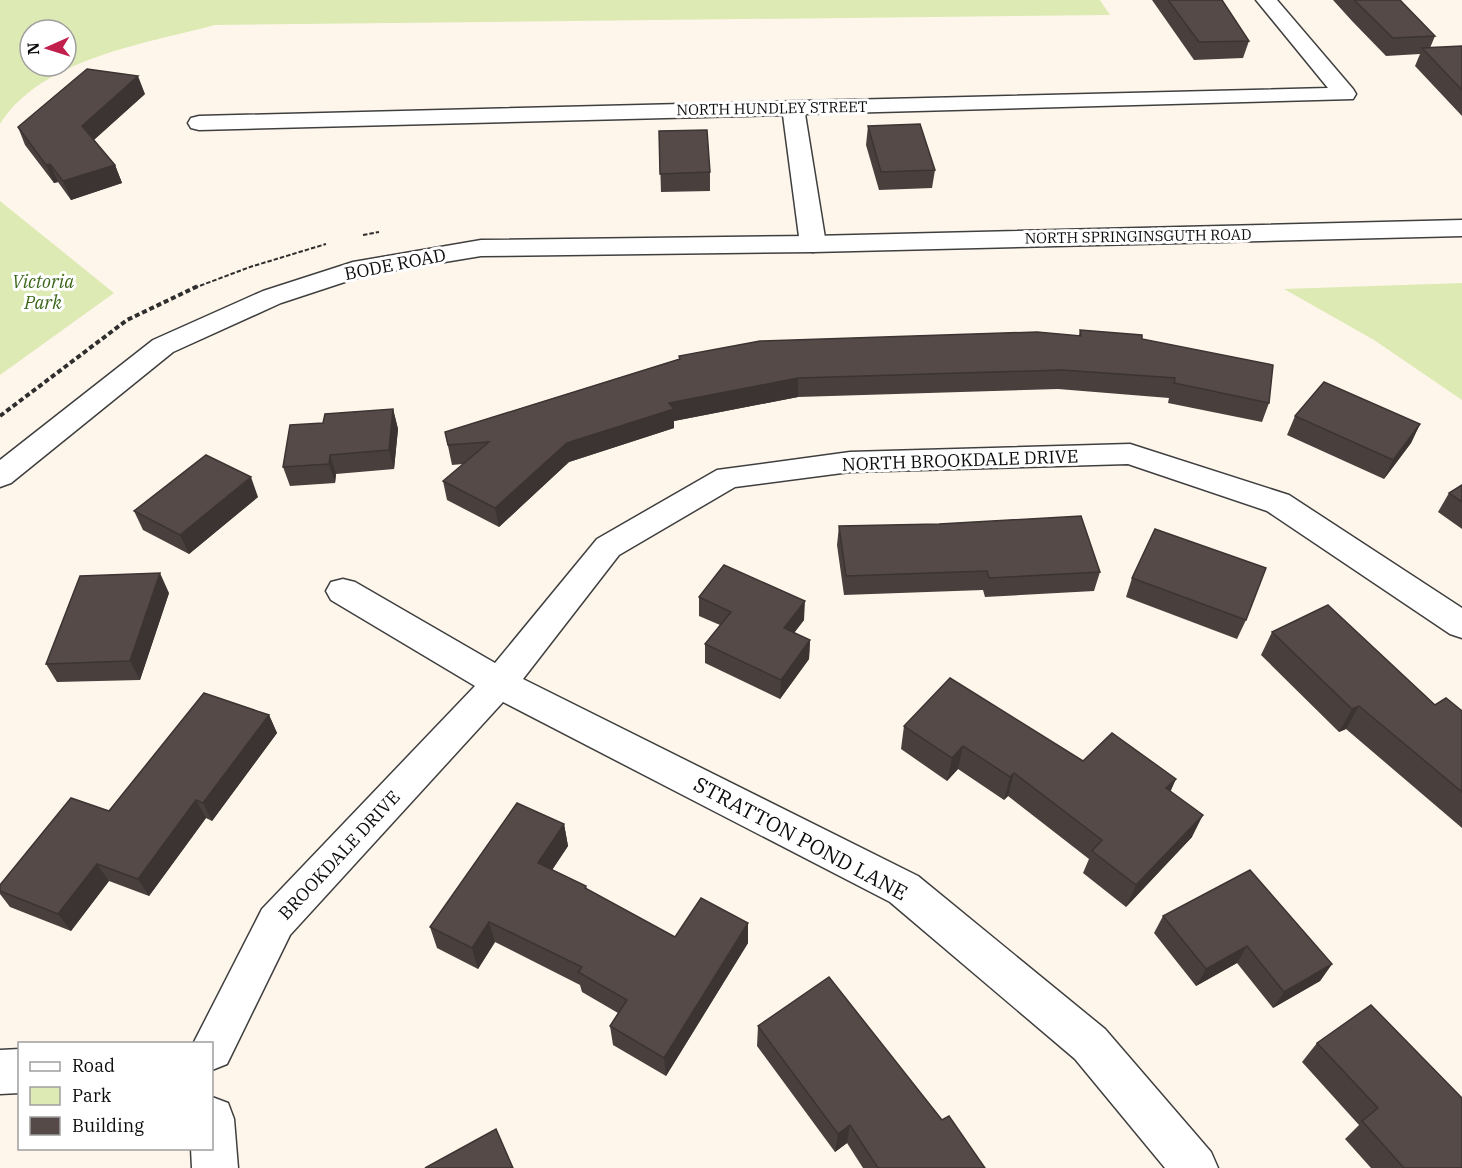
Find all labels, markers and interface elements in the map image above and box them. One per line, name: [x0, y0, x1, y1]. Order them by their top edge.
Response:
north arrow: [18, 18, 78, 78]
text: N: [23, 42, 43, 56]
street label: NORTH HUNDLEY STREET: [676, 97, 868, 119]
street label: NORTH SPRINGINSGUTH ROAD: [1024, 225, 1252, 247]
street label: BODE ROAD: [342, 243, 448, 285]
park label: Victoria Park: [12, 270, 74, 314]
street label: NORTH BROOKDALE DRIVE: [841, 444, 1079, 476]
street label: STRATTON POND LANE: [689, 770, 913, 906]
street label: BROOKDALE DRIVE: [273, 786, 405, 924]
legend: [18, 1042, 213, 1150]
text: Road: [72, 1054, 115, 1077]
text: Park: [72, 1084, 112, 1107]
text: Building: [72, 1114, 144, 1137]

